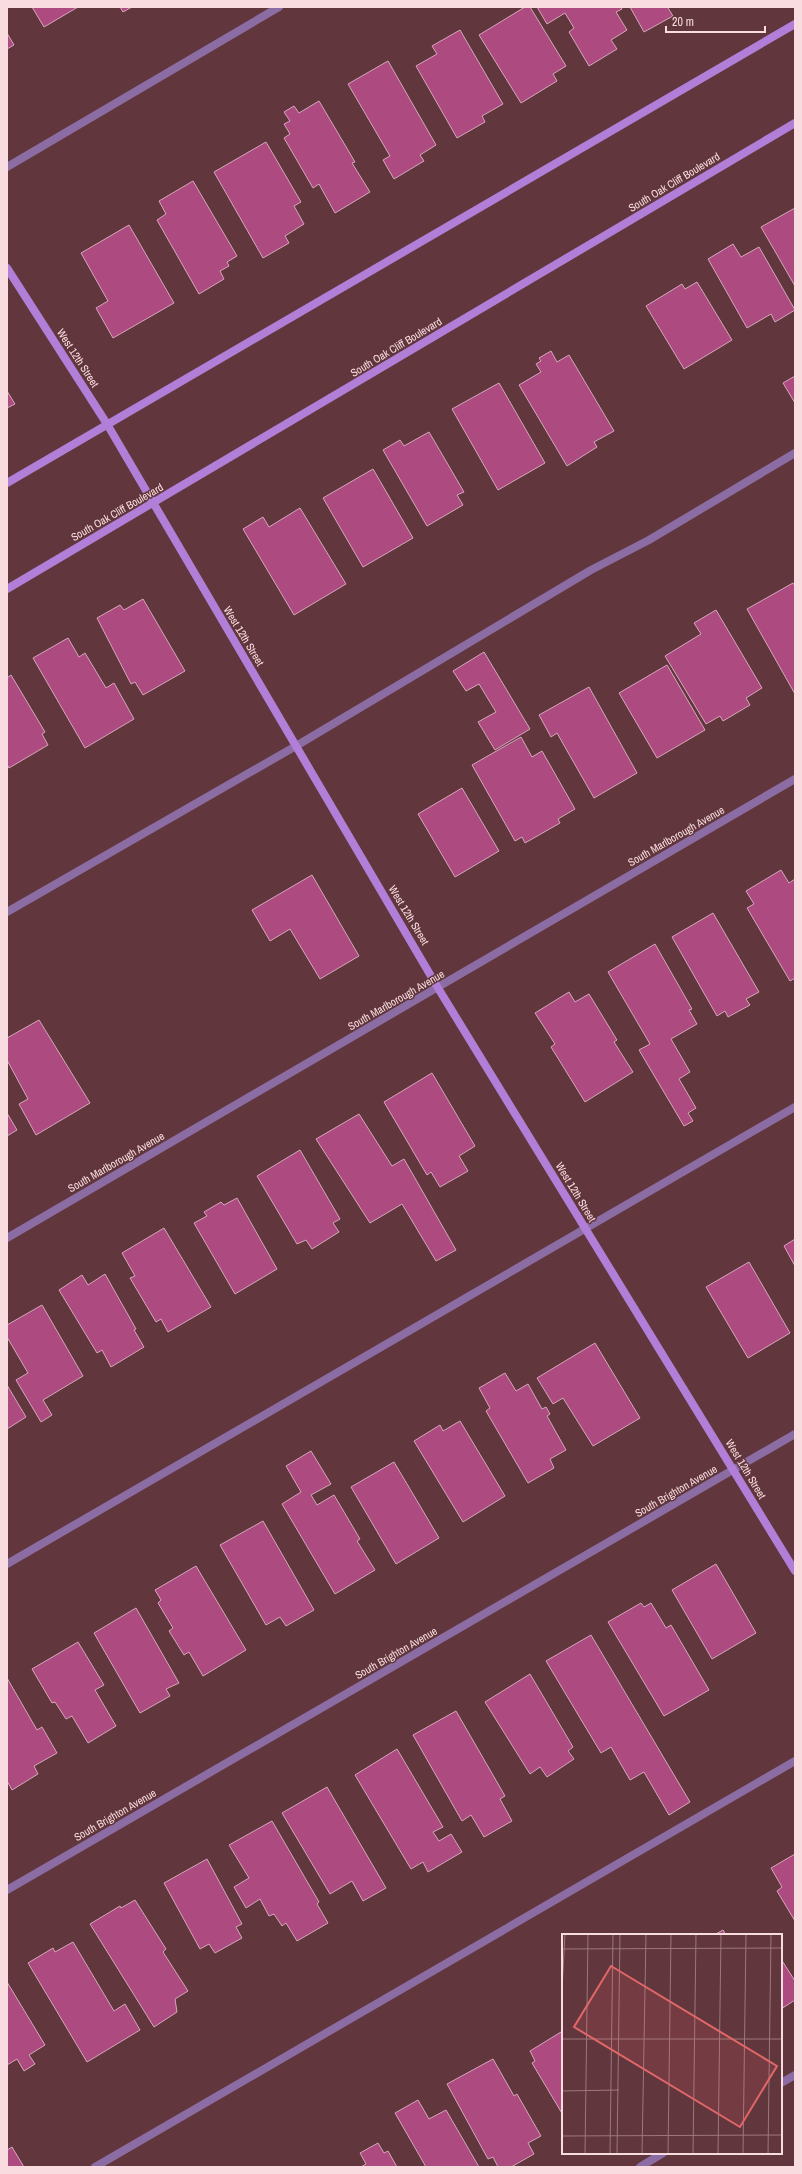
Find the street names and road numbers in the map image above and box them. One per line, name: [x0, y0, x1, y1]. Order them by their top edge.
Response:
street label: South Oak Cliff Boulevard: [626, 149, 722, 215]
street label: South Oak Cliff Boulevard: [348, 314, 444, 380]
street label: West 12th Street: [54, 326, 102, 390]
street label: South Oak Cliff Boulevard: [68, 480, 166, 544]
street label: West 12th Street: [221, 604, 268, 669]
street label: South Marlborough Avenue: [625, 803, 727, 869]
street label: West 12th Street: [386, 883, 433, 948]
street label: South Marlborough Avenue: [345, 967, 447, 1033]
street label: South Marlborough Avenue: [65, 1129, 167, 1195]
street label: West 12th Street: [553, 1160, 600, 1225]
street label: West 12th Street: [723, 1437, 770, 1502]
street label: South Brighton Avenue: [632, 1462, 720, 1520]
street label: South Brighton Avenue: [352, 1624, 440, 1682]
street label: South Brighton Avenue: [71, 1786, 159, 1844]

